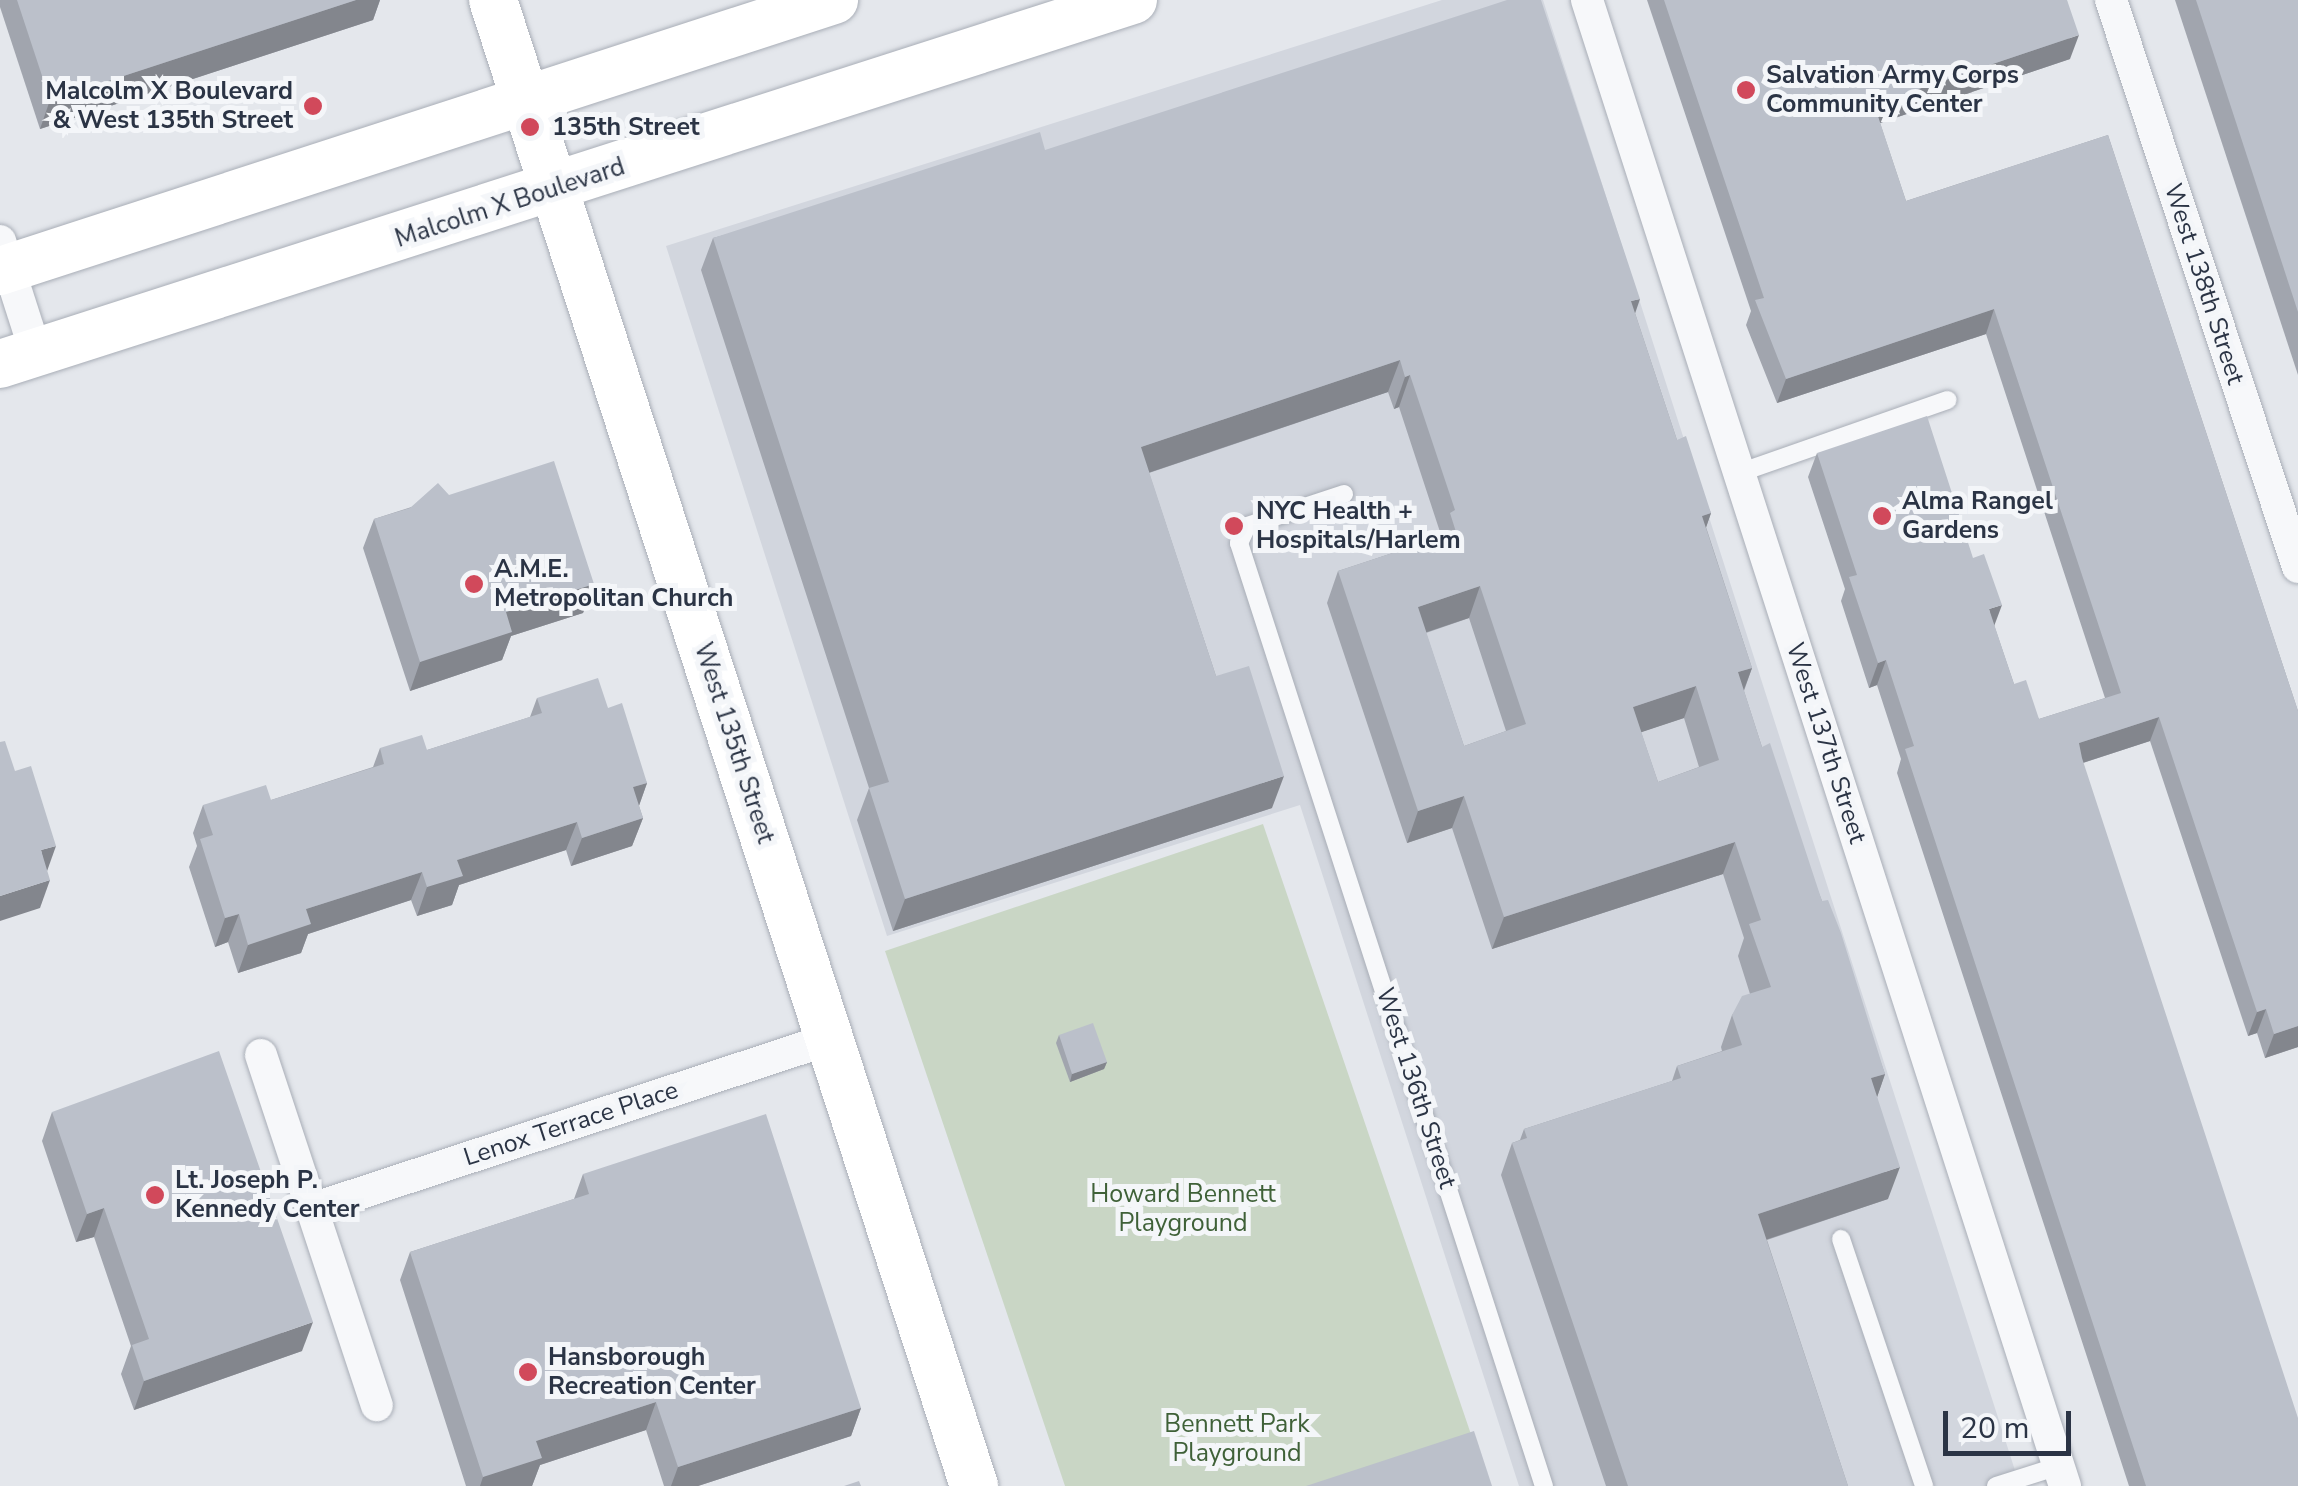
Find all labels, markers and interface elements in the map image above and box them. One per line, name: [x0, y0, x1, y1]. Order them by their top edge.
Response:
place label: Salvation Army Corps Community Center: [1766, 61, 2019, 120]
place label: Malcolm X Boulevard & West 135th Street: [45, 77, 293, 136]
marker: Salvation Army Corps Community Center: [1735, 79, 1757, 101]
marker: Malcolm X Boulevard & West 135th Street: [302, 95, 324, 117]
place label: 135th Street: [552, 112, 699, 142]
marker: 135th Street: [517, 114, 543, 140]
street label: Malcolm X Boulevard: [391, 152, 629, 254]
street label: West 138th Street: [2157, 180, 2251, 388]
place label: Alma Rangel Gardens: [1902, 487, 2053, 546]
place label: NYC Health + Hospitals/Harlem: [1256, 497, 1461, 556]
marker: Alma Rangel Gardens: [1871, 505, 1893, 527]
marker: NYC Health + Hospitals/Harlem: [1221, 513, 1247, 539]
place label: A.M.E. Metropolitan Church: [494, 555, 733, 614]
marker: A.M.E. Metropolitan Church: [463, 573, 485, 595]
street label: West 135th Street: [687, 639, 781, 847]
street label: West 137th Street: [1779, 639, 1873, 847]
street label: West 136th Street: [1369, 984, 1463, 1192]
street label: Lenox Terrace Place: [460, 1075, 682, 1173]
place label: Lt. Joseph P. Kennedy Center: [175, 1166, 360, 1225]
park label: Howard Bennett Playground: [1090, 1180, 1276, 1239]
marker: Lt. Joseph P. Kennedy Center: [144, 1184, 166, 1206]
place label: Hansborough Recreation Center: [548, 1343, 756, 1402]
marker: Hansborough Recreation Center: [517, 1361, 539, 1383]
scale bar: [1948, 1391, 2076, 1453]
text: 20 m: [1960, 1408, 2029, 1449]
park label: Bennett Park Playground: [1164, 1410, 1310, 1469]

